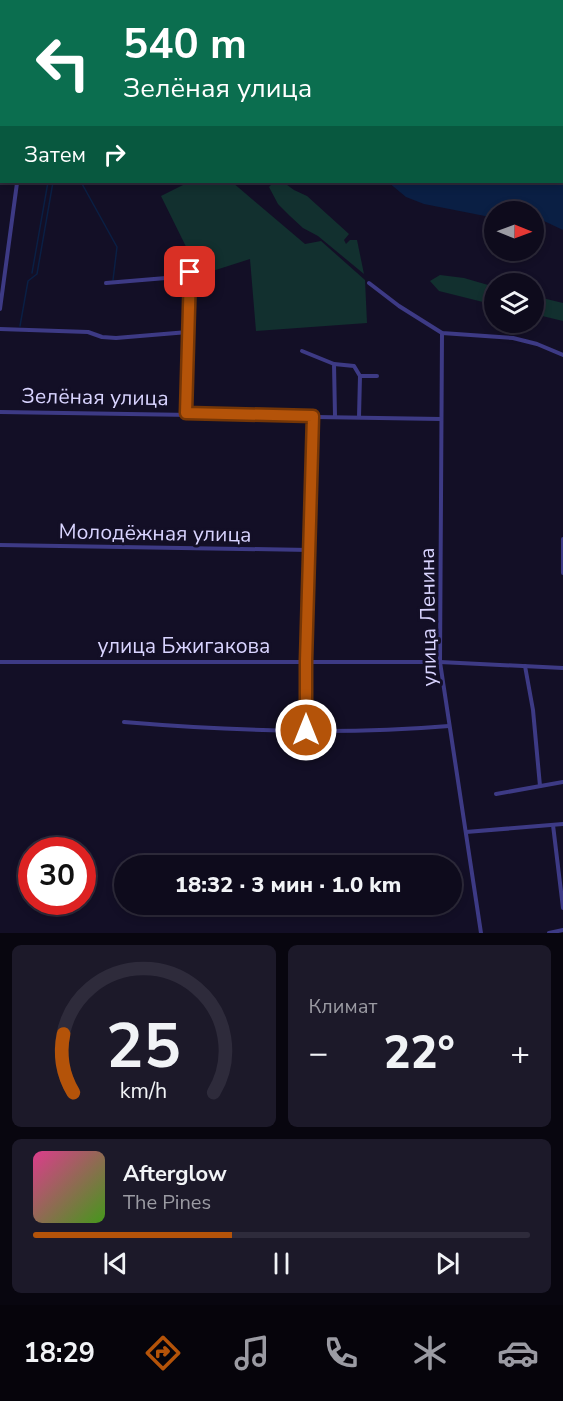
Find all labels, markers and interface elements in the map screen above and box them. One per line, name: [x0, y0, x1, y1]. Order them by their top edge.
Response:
text: 540 m: [123, 16, 247, 73]
icon: left: [24, 24, 102, 102]
text: Зелёная улица: [123, 70, 312, 107]
icon: right: [98, 138, 131, 171]
text: Затем: [24, 140, 86, 170]
north arrow: [484, 201, 544, 261]
map controls: [484, 201, 544, 333]
pin: [164, 246, 215, 297]
icon: arrive: [173, 255, 206, 288]
button: layers: [484, 273, 544, 333]
street label: Зелёная улица: [21, 382, 169, 412]
street label: Молодёжная улица: [58, 517, 252, 549]
street label: улица Ленина: [413, 547, 443, 687]
street label: улица Бжигакова: [98, 632, 270, 660]
position arrow: [274, 698, 338, 762]
speed limit sign: 30: [18, 837, 96, 915]
text: 18:32 · 3 мин · 1.0 km: [175, 870, 401, 900]
text: Климат: [309, 993, 377, 1020]
text: 25: [106, 1004, 181, 1089]
text: 22°: [384, 1023, 455, 1084]
text: −: [309, 1031, 328, 1076]
text: +: [510, 1031, 530, 1076]
text: km/h: [120, 1076, 167, 1106]
text: Afterglow: [123, 1159, 227, 1189]
text: The Pines: [123, 1189, 211, 1216]
icon: previous: [99, 1247, 132, 1280]
icon: pause: [265, 1247, 298, 1280]
icon: next: [431, 1247, 464, 1280]
icon: directions: [142, 1332, 184, 1374]
icon: music: [231, 1332, 273, 1374]
icon: phone: [320, 1332, 362, 1374]
icon: climate: [409, 1332, 451, 1374]
icon: car: [497, 1332, 539, 1374]
text: 18:29: [23, 1335, 95, 1372]

